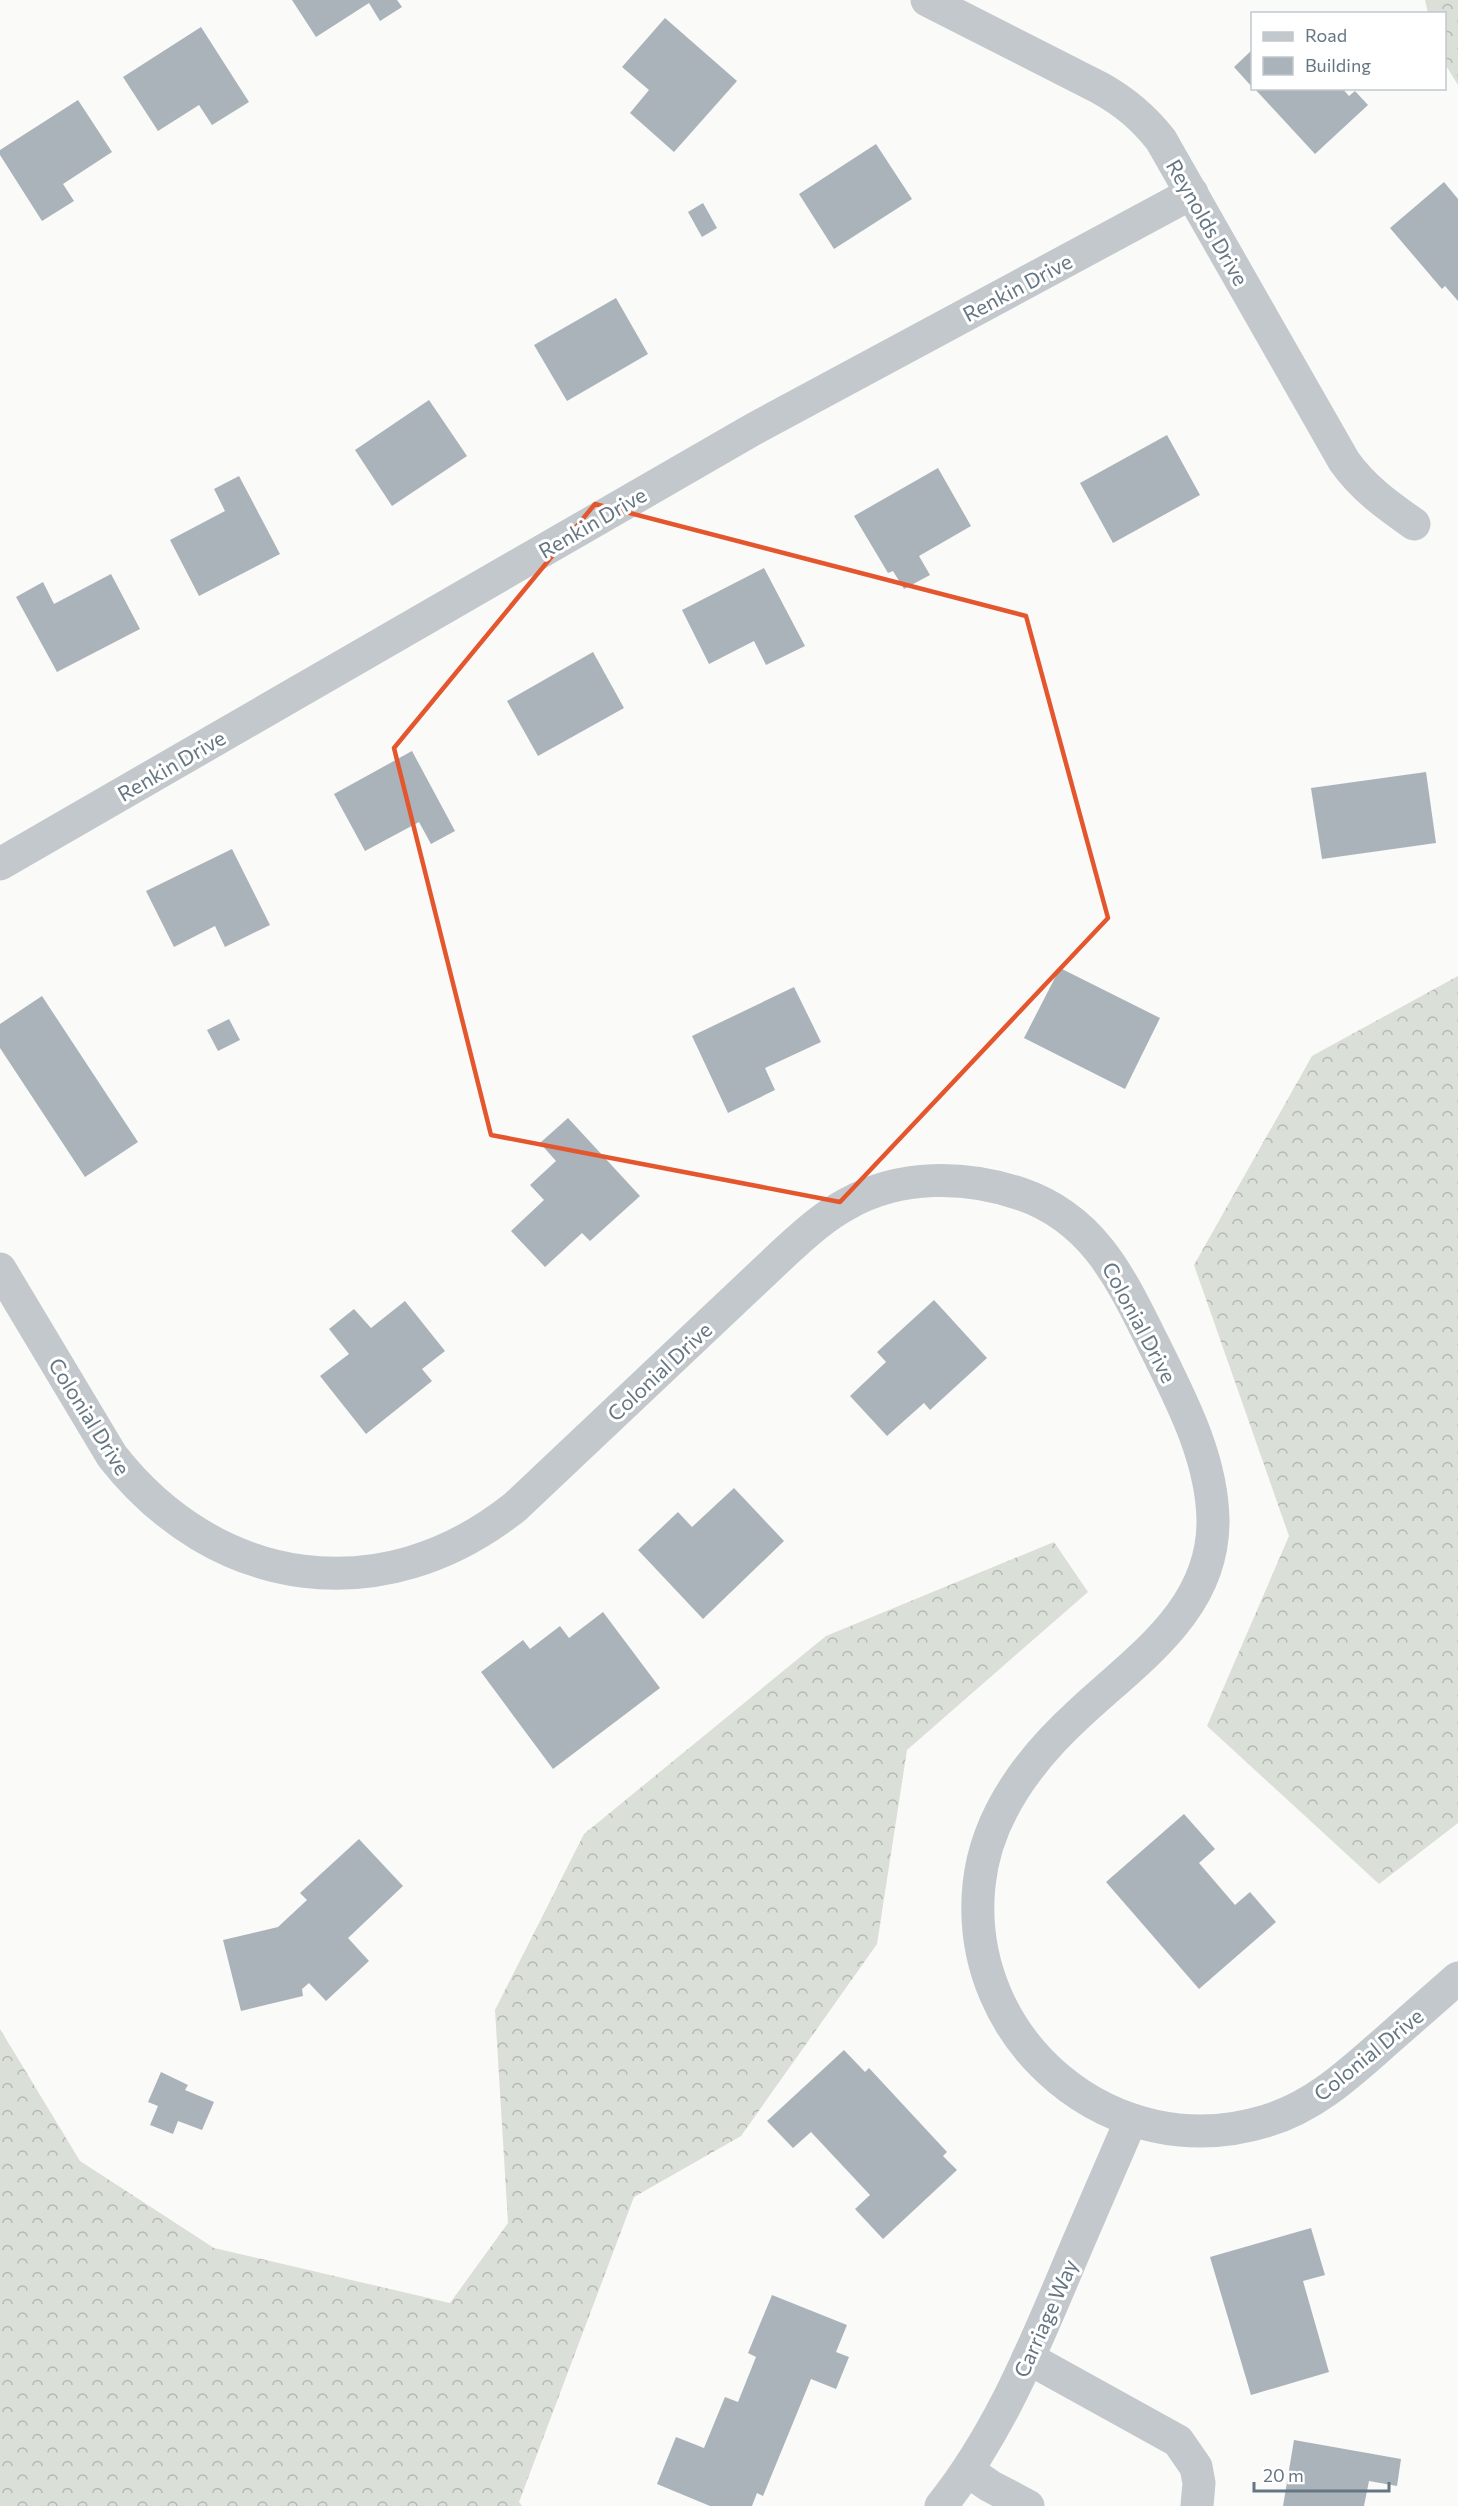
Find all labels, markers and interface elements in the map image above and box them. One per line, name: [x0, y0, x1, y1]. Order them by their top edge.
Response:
legend: [1251, 12, 1446, 90]
text: Road: [1305, 24, 1347, 46]
text: Building: [1305, 54, 1371, 76]
street label: Reynolds Drive: [1162, 155, 1254, 289]
street label: Renkin Drive: [958, 248, 1076, 326]
street label: Renkin Drive: [534, 481, 650, 563]
street label: Renkin Drive: [113, 724, 229, 806]
street label: Colonial Drive: [1098, 1257, 1182, 1387]
street label: Colonial Drive: [602, 1316, 716, 1426]
street label: Colonial Drive: [44, 1353, 136, 1479]
street label: Colonial Drive: [1308, 2002, 1428, 2106]
street label: Carriage Way: [1008, 2255, 1082, 2381]
scale bar: [1254, 2455, 1389, 2493]
text: 20 m: [1263, 2464, 1304, 2486]

